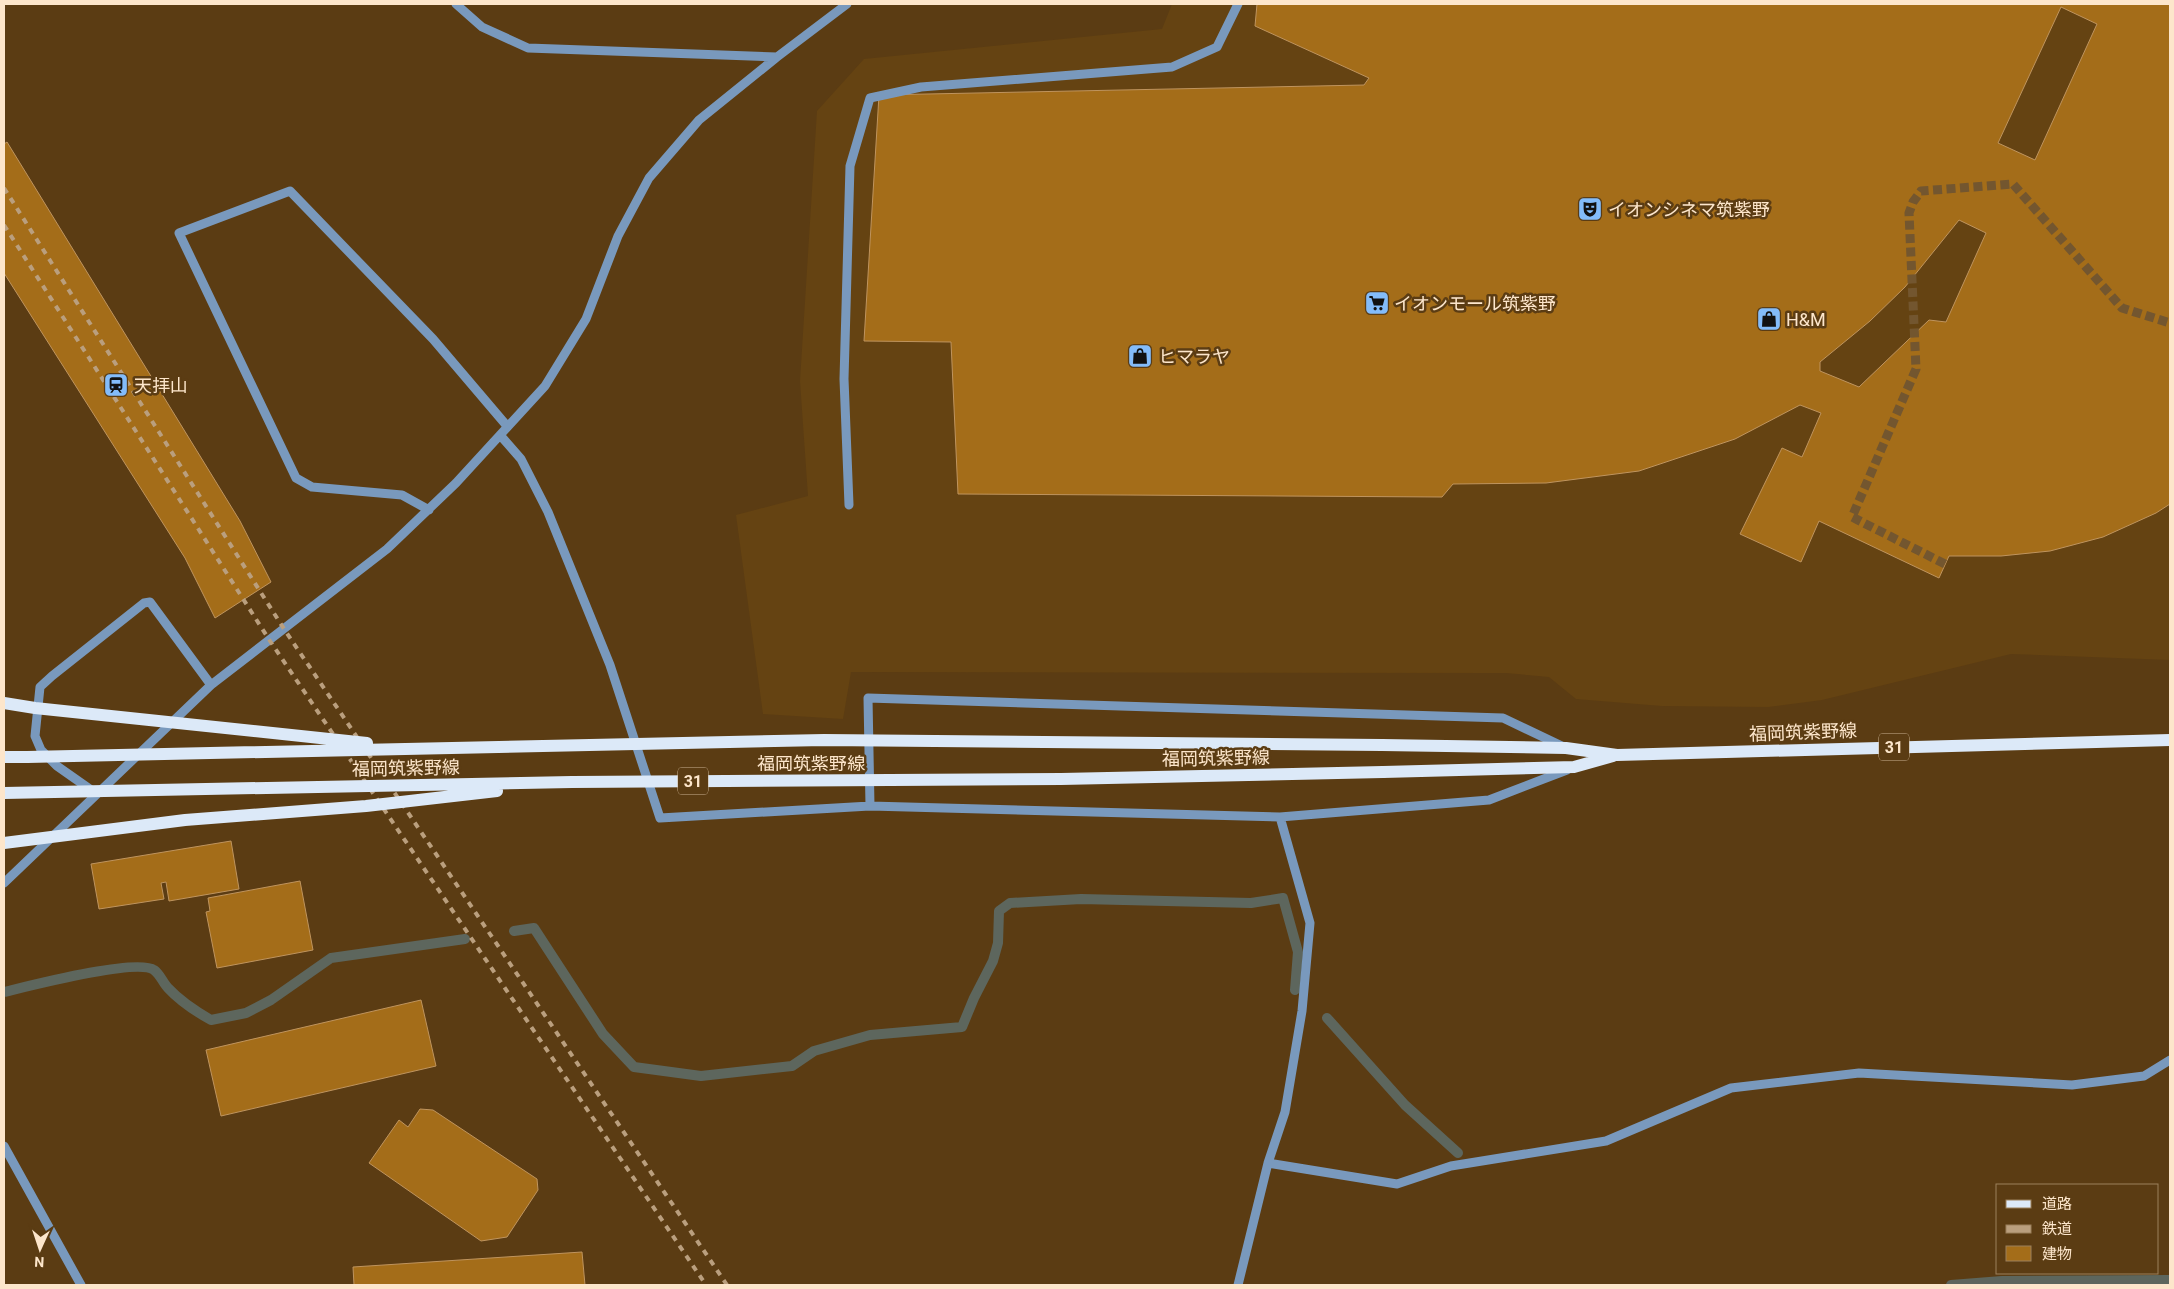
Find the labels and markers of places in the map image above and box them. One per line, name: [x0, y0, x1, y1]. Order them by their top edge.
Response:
theatre icon: イオンシネマ筑紫野: [1577, 196, 1603, 222]
place label: イオンシネマ筑紫野: [1608, 199, 1770, 220]
supermarket icon: イオンモール筑紫野: [1364, 290, 1390, 316]
place label: イオンモール筑紫野: [1394, 293, 1556, 314]
shop icon: H&M: [1756, 306, 1782, 332]
place label: H&M: [1786, 309, 1826, 330]
shop icon: ヒマラヤ: [1127, 343, 1153, 369]
place label: ヒマラヤ: [1158, 346, 1230, 367]
station icon: 天拝山: [103, 372, 129, 398]
place label: 天拝山: [134, 375, 188, 396]

